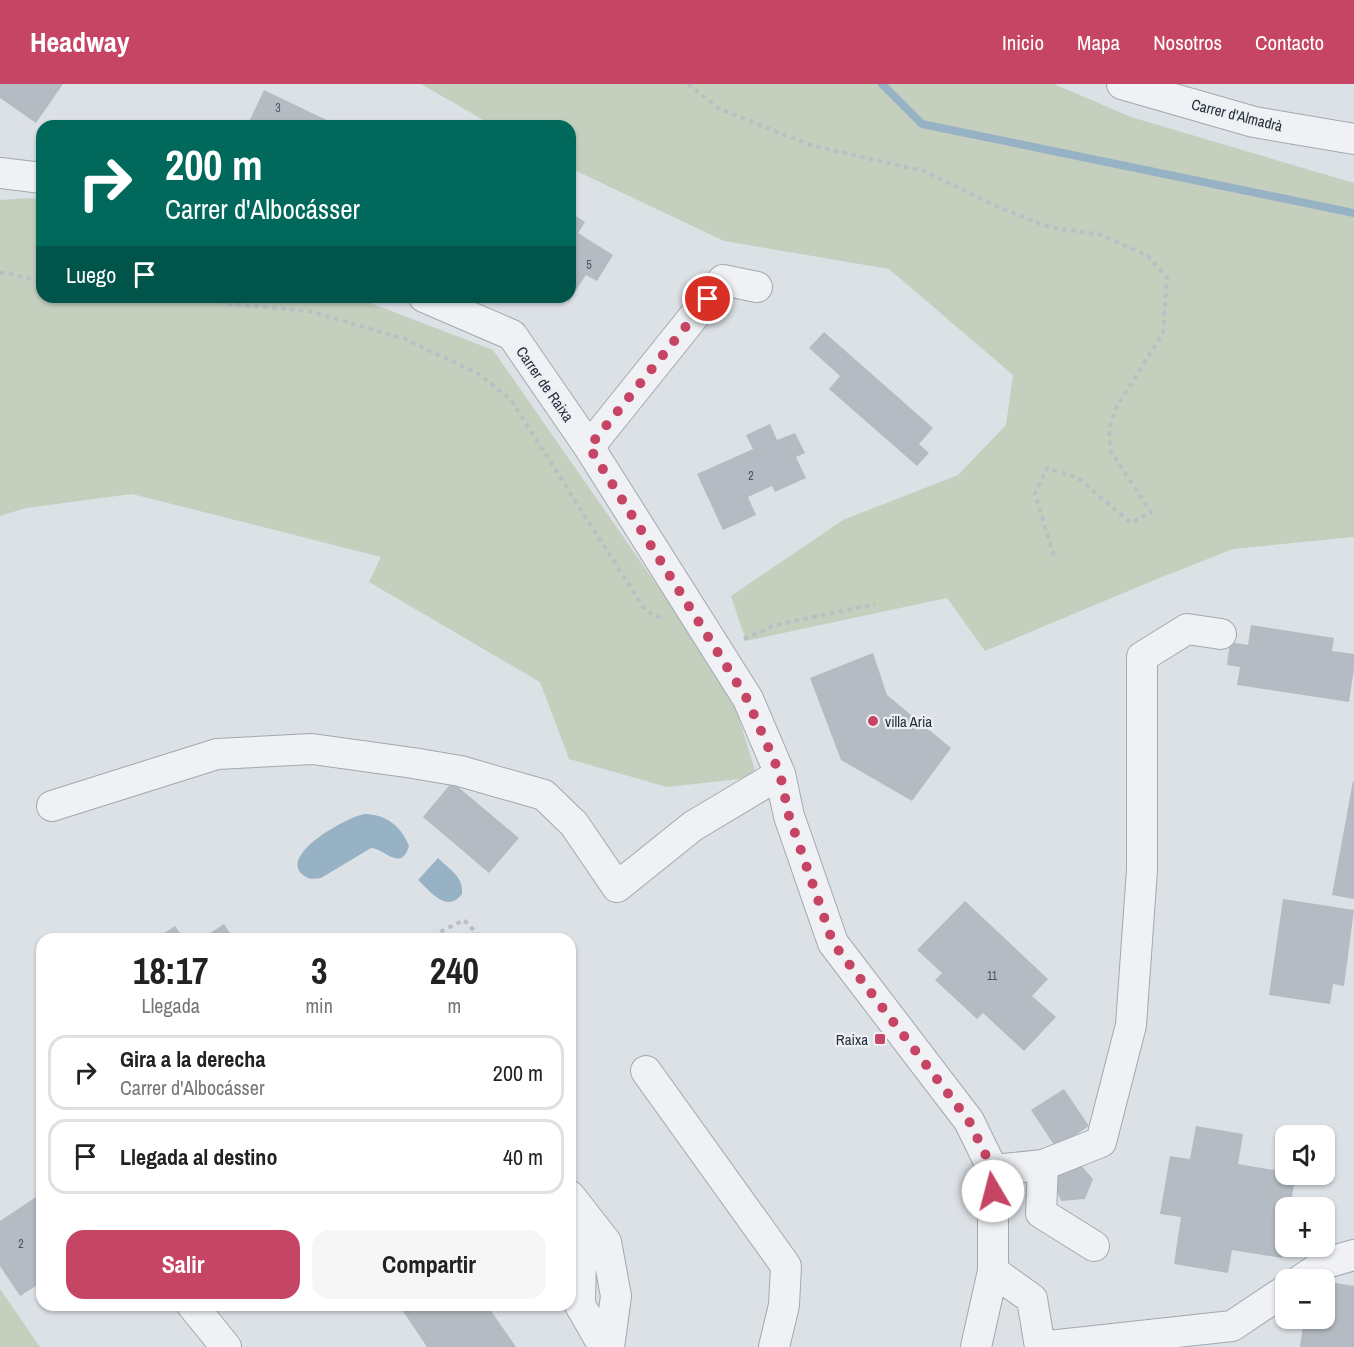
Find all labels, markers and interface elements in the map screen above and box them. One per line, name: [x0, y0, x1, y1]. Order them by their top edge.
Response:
text: Headway: [30, 23, 130, 61]
text: Inicio: [1002, 28, 1044, 57]
text: Mapa: [1077, 28, 1120, 57]
text: Nosotros: [1153, 28, 1222, 57]
text: Contacto: [1255, 28, 1324, 57]
street label: Carrer d'Almadrà: [1189, 94, 1285, 137]
house number: 3: [275, 100, 281, 116]
text: 200 m: [165, 137, 263, 193]
icon: right: [66, 144, 144, 222]
text: Carrer d'Albocásser: [165, 191, 360, 227]
house number: 5: [586, 257, 592, 273]
icon: arrive: [128, 258, 161, 291]
text: Luego: [66, 260, 116, 290]
pin: [682, 273, 733, 324]
icon: arrive: [691, 282, 724, 315]
street label: Carrer de Raixa: [511, 342, 579, 426]
house number: 2: [748, 468, 754, 484]
place label: villa Aria: [885, 711, 932, 732]
marker: villa Aria: [866, 714, 880, 728]
text: 18:17: [133, 947, 208, 995]
text: 3: [311, 947, 327, 995]
text: 240: [430, 947, 479, 995]
house number: 11: [987, 968, 998, 984]
text: Llegada: [142, 992, 200, 1019]
text: min: [305, 992, 333, 1019]
text: m: [448, 992, 461, 1019]
place label: Raixa: [836, 1029, 868, 1050]
marker: Raixa: [873, 1032, 887, 1046]
text: Gira a la derecha: [120, 1044, 265, 1074]
icon: right: [69, 1056, 102, 1089]
text: 200 m: [493, 1058, 543, 1088]
text: Carrer d'Albocásser: [120, 1074, 264, 1101]
map controls: [1275, 1125, 1335, 1329]
button: sound: [1275, 1125, 1335, 1185]
icon: arrive: [69, 1140, 102, 1173]
text: Llegada al destino: [120, 1142, 277, 1172]
text: 40 m: [503, 1142, 543, 1172]
position arrow: [961, 1159, 1025, 1223]
button: +: [1275, 1197, 1335, 1257]
button: Salir: [66, 1230, 300, 1299]
button: Compartir: [312, 1230, 546, 1299]
house number: 2: [18, 1236, 24, 1252]
button: −: [1275, 1269, 1335, 1329]

